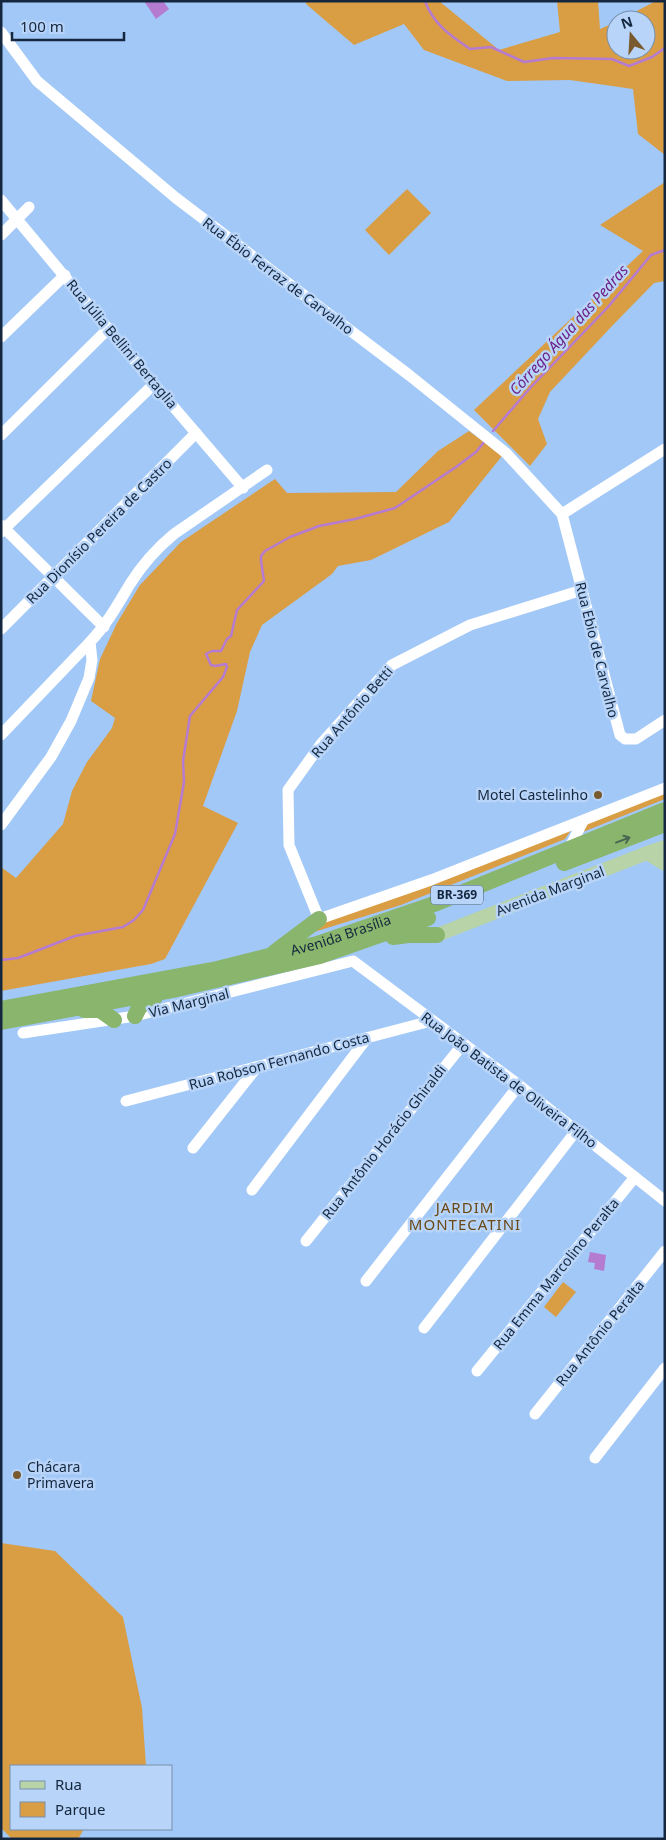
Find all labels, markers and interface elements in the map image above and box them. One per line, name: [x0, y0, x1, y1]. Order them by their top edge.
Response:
scale bar: [12, 10, 125, 42]
north arrow: [606, 10, 656, 60]
text: N: [618, 11, 635, 33]
text: 100 m: [20, 16, 64, 36]
street label: Rua Ébio Ferraz de Carvalho: [199, 213, 357, 339]
water label: Córrego Água das Pedras: [504, 260, 632, 399]
street label: Rua Júlia Bellini Bertaglia: [63, 275, 182, 412]
street label: Rua Dionísio Pereira de Castro: [22, 454, 176, 608]
street label: Rua Ebio de Carvalho: [571, 580, 624, 720]
street label: Rua Antônio Betti: [307, 662, 397, 761]
place label: Motel Castelinho: [477, 785, 588, 804]
marker: Motel Castelinho: [592, 789, 604, 801]
one-way arrow: [615, 835, 630, 844]
street label: Avenida Marginal: [493, 861, 607, 920]
road number: BR-369: [431, 886, 483, 904]
street label: Avenida Brasília: [288, 909, 393, 959]
street label: Via Marginal: [147, 983, 231, 1022]
street label: Rua João Batista de Oliveira Filho: [418, 1007, 601, 1152]
street label: Rua Robson Fernando Costa: [187, 1027, 371, 1094]
street label: Rua Antônio Horácio Ghiraldi: [317, 1061, 450, 1223]
street label: Rua Emma Marcolino Peralta: [489, 1194, 623, 1353]
district label: JARDIM MONTECATINI: [409, 1197, 521, 1234]
street label: Rua Antônio Peralta: [551, 1276, 648, 1389]
place label: Chácara Primavera: [27, 1457, 94, 1492]
marker: Chácara Primavera: [11, 1469, 23, 1481]
legend: [10, 1765, 172, 1830]
text: Rua: [55, 1774, 82, 1794]
text: Parque: [55, 1799, 105, 1819]

